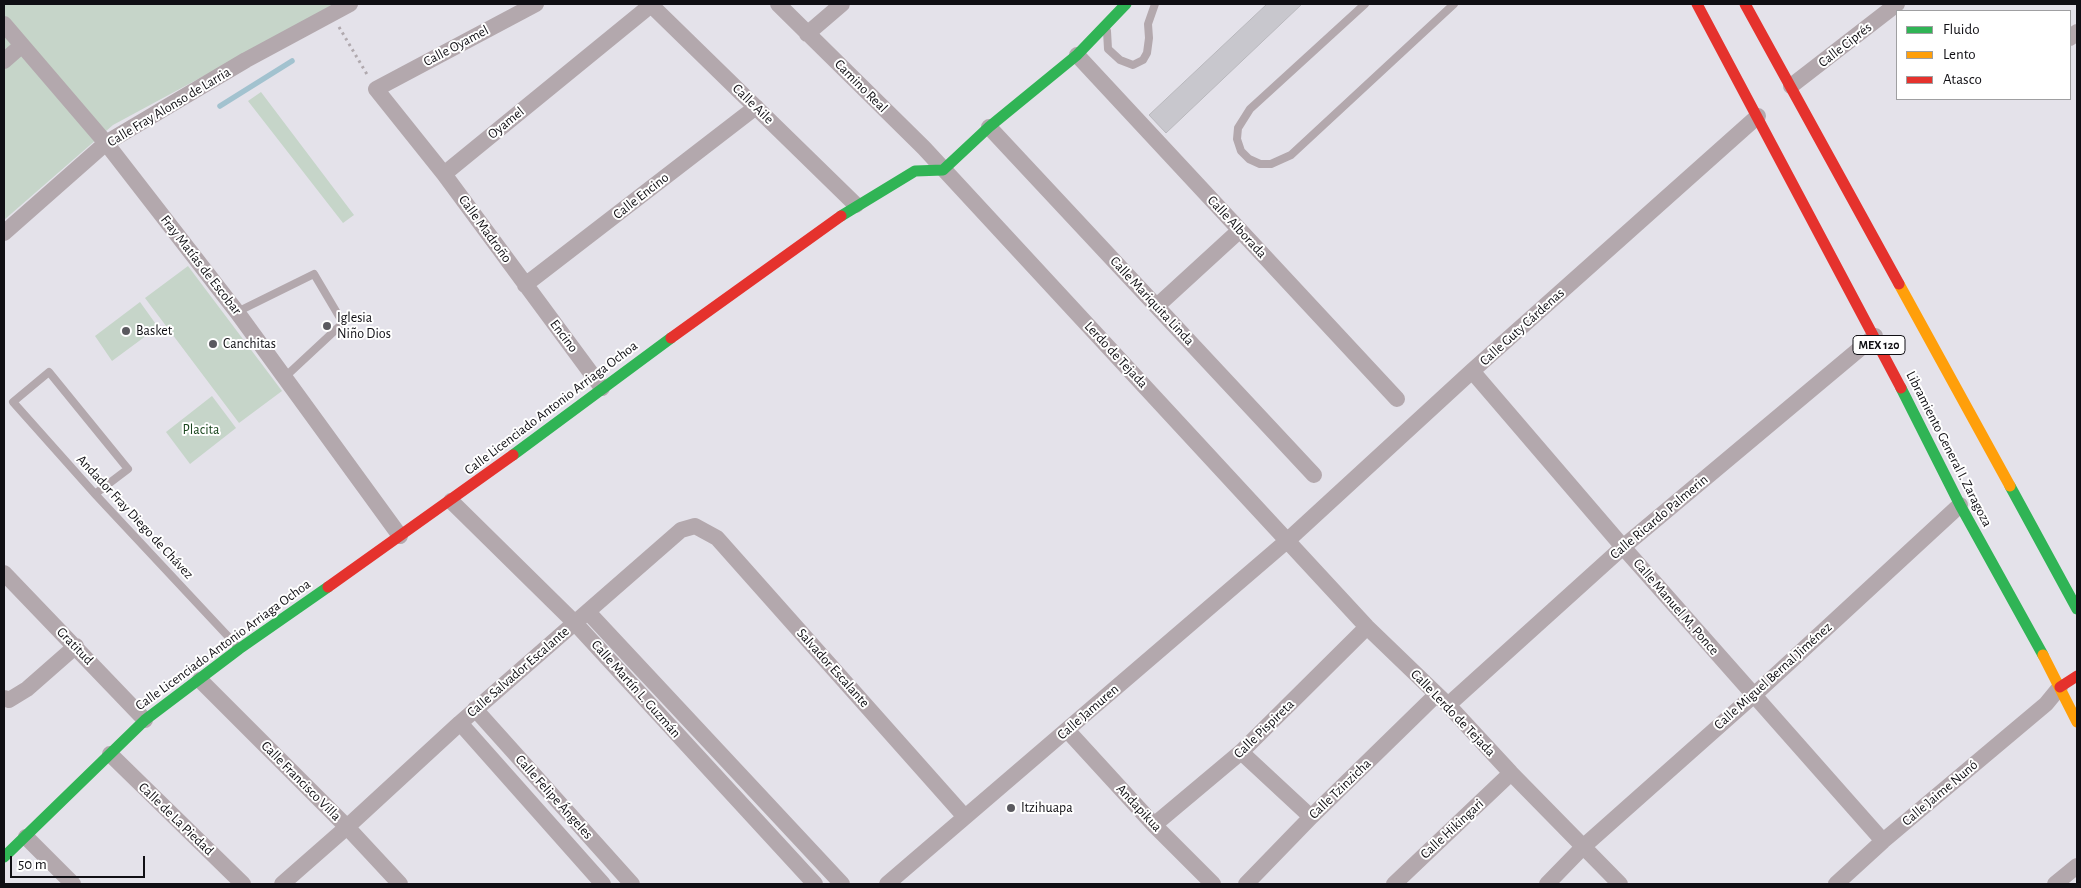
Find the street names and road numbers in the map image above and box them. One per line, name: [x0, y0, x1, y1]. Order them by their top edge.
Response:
street label: Calle Ciprés: [1815, 19, 1875, 71]
street label: Calle Oyamel: [420, 22, 492, 70]
street label: Camino Real: [831, 56, 891, 116]
street label: Calle Fray Alonso de Larria: [104, 64, 234, 150]
street label: Calle Aile: [729, 80, 777, 128]
street label: Oyamel: [484, 103, 528, 143]
street label: Calle Encino: [610, 169, 672, 223]
street label: Calle Madroño: [455, 192, 515, 266]
street label: Calle Alborada: [1204, 192, 1270, 262]
street label: Fray Matías de Escobar: [157, 212, 245, 318]
street label: Calle Mariquita Linda: [1106, 253, 1198, 349]
street label: Calle Guty Cárdenas: [1476, 285, 1568, 369]
street label: Encino: [546, 316, 582, 356]
street label: Lerdo de Tejada: [1081, 318, 1151, 392]
road number: MEX 120: [1853, 336, 1905, 354]
street label: Calle Licenciado Antonio Arriaga Ochoa: [461, 337, 641, 479]
street label: Libramiento General I. Zaragoza: [1902, 368, 1996, 530]
street label: Andador Fray Diego de Chávez: [73, 451, 197, 583]
street label: Calle Ricardo Palmerin: [1607, 471, 1711, 563]
street label: Calle Manuel M. Ponce: [1630, 555, 1722, 659]
street label: Calle Licenciado Antonio Arriaga Ochoa: [132, 576, 314, 714]
street label: Calle Miguel Bernal Jiménez: [1711, 619, 1835, 733]
street label: Calle Salvador Escalante: [463, 623, 573, 721]
street label: Gratitud: [53, 624, 97, 668]
street label: Salvador Escalante: [793, 625, 873, 711]
street label: Calle Martín L. Guzmán: [588, 637, 684, 741]
street label: Calle Lerdo de Tejada: [1407, 666, 1499, 760]
street label: Calle Jamuren: [1054, 681, 1122, 743]
street label: Calle Pispireta: [1230, 696, 1298, 762]
street label: Calle Francisco Villa: [258, 738, 344, 824]
street label: Calle Felipe Ángeles: [512, 751, 596, 843]
street label: Calle Tzinzicha: [1305, 755, 1375, 823]
street label: Calle Jaime Nunó: [1899, 756, 1981, 830]
street label: Calle de La Piedad: [135, 779, 217, 859]
street label: Andapikua: [1113, 781, 1165, 835]
street label: Calle Hikingari: [1417, 795, 1487, 863]

